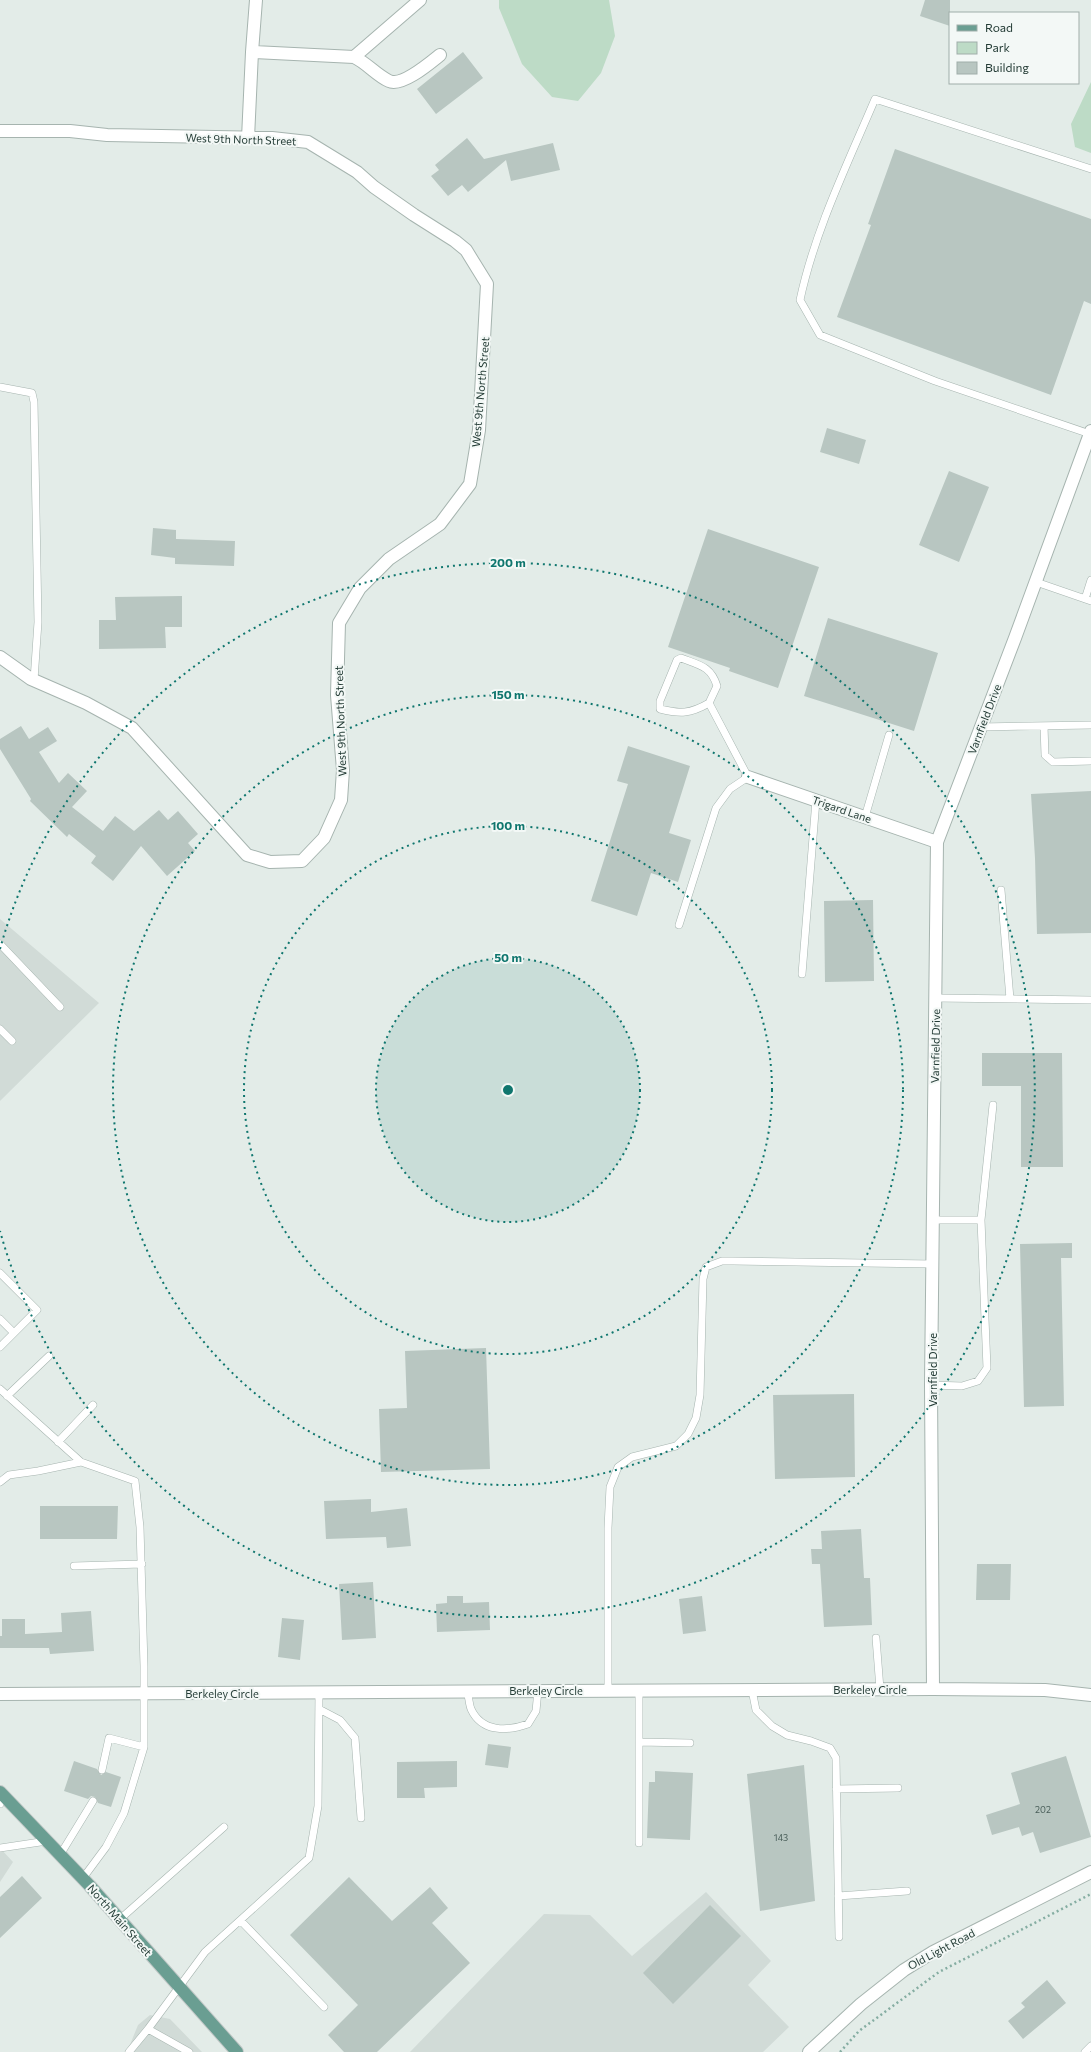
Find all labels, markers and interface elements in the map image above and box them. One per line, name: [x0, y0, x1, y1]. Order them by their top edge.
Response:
legend: [949, 12, 1079, 84]
text: Road: [985, 20, 1013, 34]
text: Park: [985, 40, 1011, 54]
text: Building: [985, 60, 1029, 74]
street label: West 9th North Street: [185, 131, 297, 147]
street label: West 9th North Street: [469, 336, 491, 448]
text: 200 m: [490, 555, 526, 569]
street label: West 9th North Street: [332, 665, 348, 777]
street label: Varnfield Drive: [965, 682, 1003, 756]
text: 150 m: [491, 687, 525, 701]
street label: Trigard Lane: [811, 793, 874, 825]
text: 100 m: [491, 818, 525, 832]
text: 50 m: [494, 950, 522, 964]
street label: Varnfield Drive: [928, 1009, 942, 1083]
centre of rings: [501, 1083, 515, 1097]
street label: Varnfield Drive: [926, 1333, 939, 1407]
street label: Berkeley Circle: [833, 1683, 907, 1696]
street label: Berkeley Circle: [509, 1684, 583, 1697]
street label: Berkeley Circle: [185, 1687, 259, 1700]
house number: 202: [1035, 1804, 1051, 1815]
house number: 143: [774, 1832, 788, 1843]
street label: North Main Street: [85, 1882, 155, 1959]
street label: Old Light Road: [905, 1926, 977, 1972]

